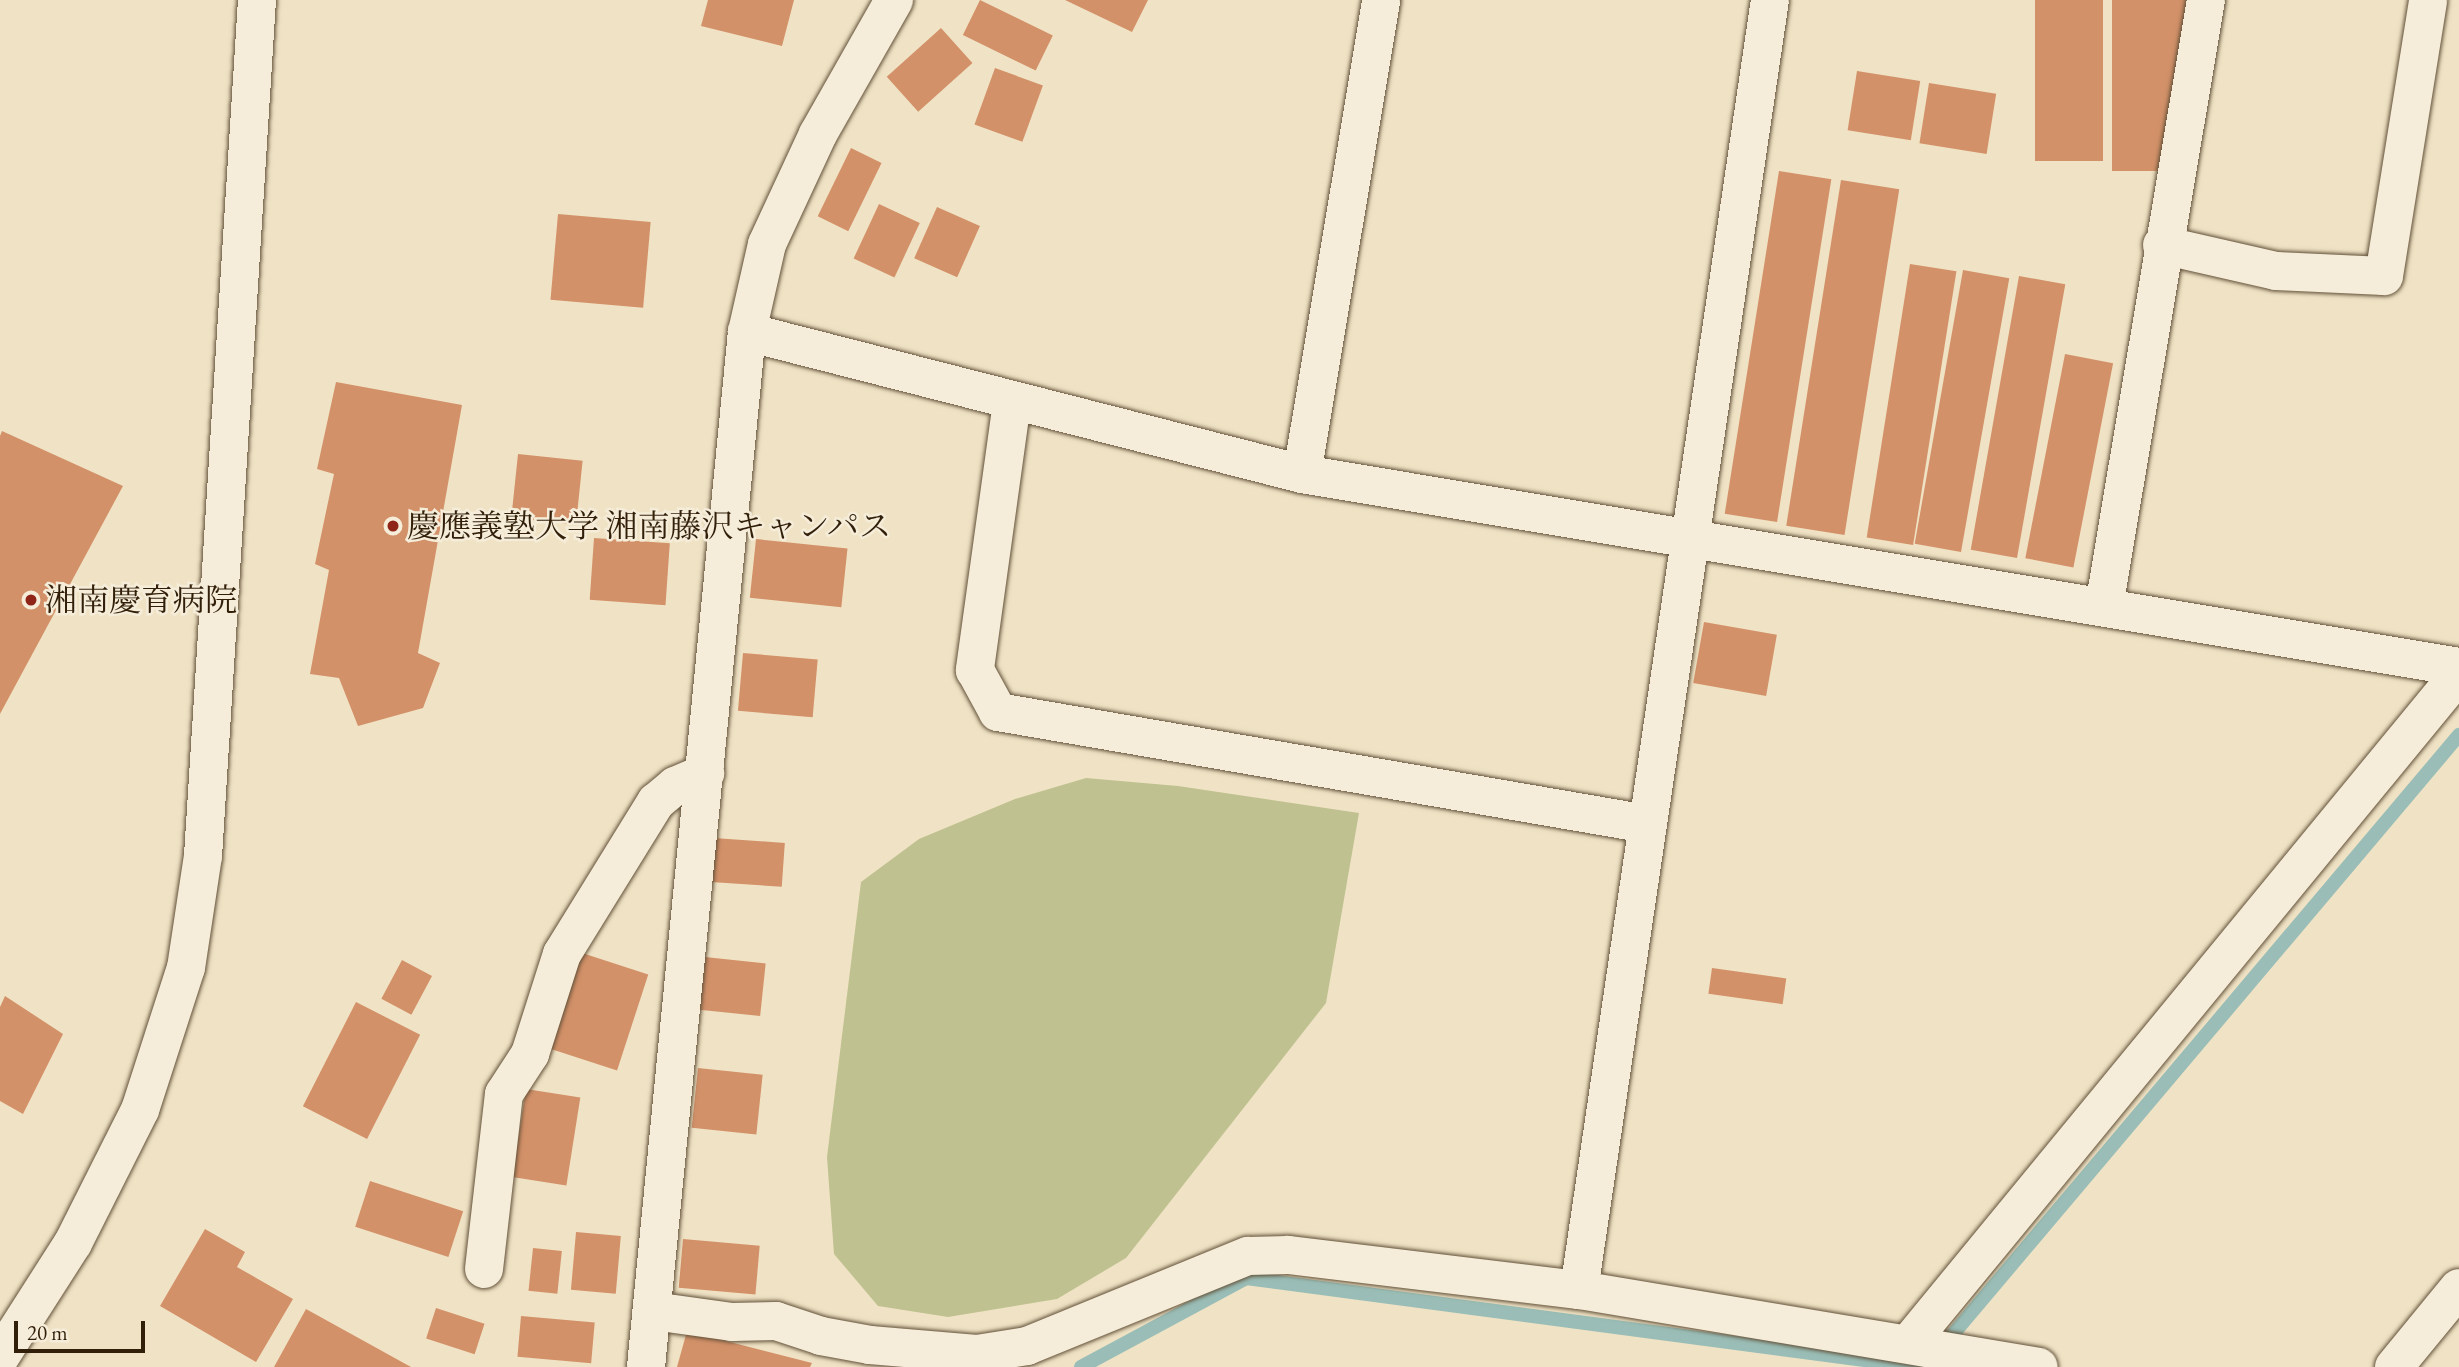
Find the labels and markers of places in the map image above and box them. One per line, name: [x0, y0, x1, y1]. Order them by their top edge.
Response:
place label: 慶應義塾大学 湘南藤沢キャンパス: [407, 507, 893, 545]
marker: 慶應義塾大学 湘南藤沢キャンパス: [385, 518, 401, 534]
place label: 湘南慶育病院: [45, 581, 237, 619]
marker: 湘南慶育病院: [23, 592, 39, 608]

